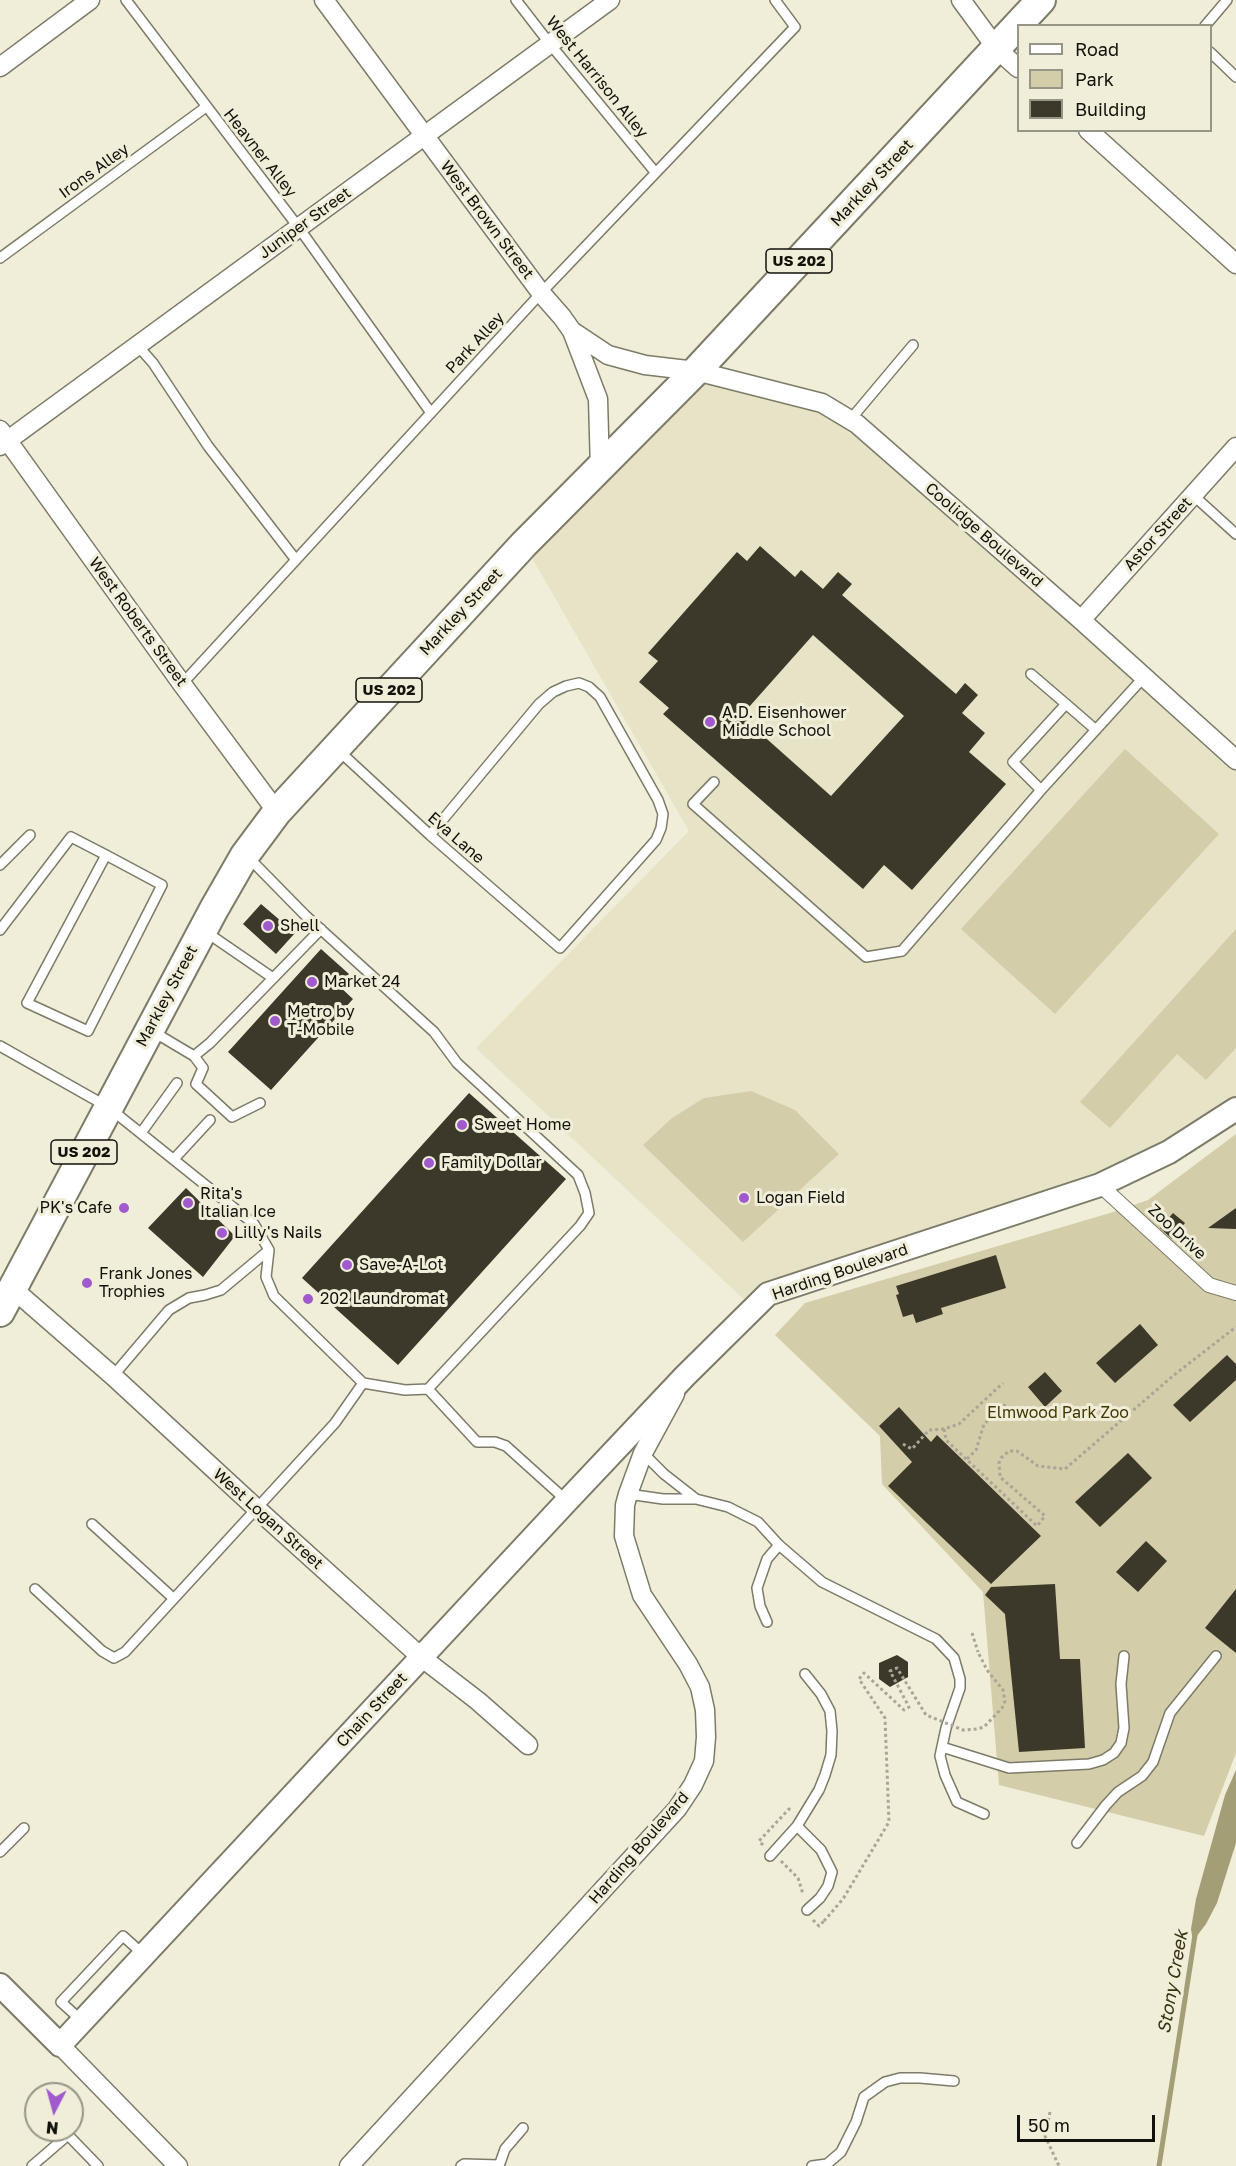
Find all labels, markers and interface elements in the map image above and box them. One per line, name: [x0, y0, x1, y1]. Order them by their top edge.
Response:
street label: West Harrison Alley: [542, 12, 652, 142]
legend: [1017, 24, 1212, 132]
text: Road: [1075, 38, 1119, 60]
text: Park: [1075, 68, 1114, 90]
text: Building: [1075, 98, 1146, 120]
street label: Heavner Alley: [220, 105, 300, 201]
street label: Markley Street: [827, 135, 917, 231]
street label: Irons Alley: [55, 139, 133, 203]
street label: West Brown Street: [436, 157, 538, 283]
street label: Juniper Street: [255, 183, 355, 263]
road number: US 202: [766, 249, 832, 273]
street label: Park Alley: [442, 308, 508, 378]
street label: Coolidge Boulevard: [921, 479, 1047, 591]
street label: Astor Street: [1120, 493, 1196, 575]
street label: West Roberts Street: [85, 554, 191, 690]
street label: Markley Street: [416, 564, 506, 660]
road number: US 202: [356, 678, 422, 702]
place label: A.D. Eisenhower Middle School: [722, 703, 847, 741]
marker: A.D. Eisenhower Middle School: [703, 715, 717, 729]
street label: Eva Lane: [424, 808, 488, 868]
place label: Shell: [280, 916, 320, 936]
marker: Shell: [261, 919, 275, 933]
street label: Markley Street: [132, 942, 202, 1050]
place label: Market 24: [324, 972, 400, 992]
marker: Market 24: [305, 975, 319, 989]
place label: Metro by T-Mobile: [287, 1002, 355, 1040]
marker: Metro by T-Mobile: [268, 1014, 282, 1028]
place label: Sweet Home: [474, 1115, 571, 1135]
marker: Sweet Home: [455, 1118, 469, 1132]
road number: US 202: [51, 1140, 117, 1164]
place label: Family Dollar: [441, 1153, 542, 1173]
marker: Family Dollar: [422, 1156, 436, 1170]
place label: Rita's Italian Ice: [200, 1184, 276, 1222]
place label: Logan Field: [756, 1188, 845, 1208]
marker: Logan Field: [737, 1191, 751, 1205]
marker: Rita's Italian Ice: [181, 1196, 195, 1210]
place label: PK's Cafe: [40, 1198, 112, 1218]
street label: Zoo Drive: [1144, 1200, 1210, 1264]
marker: PK's Cafe: [117, 1201, 131, 1215]
place label: Lilly's Nails: [234, 1223, 322, 1243]
marker: Lilly's Nails: [215, 1226, 229, 1240]
street label: Harding Boulevard: [770, 1240, 910, 1304]
place label: Save-A-Lot: [359, 1255, 444, 1275]
marker: Save-A-Lot: [340, 1258, 354, 1272]
place label: Frank Jones Trophies: [99, 1264, 193, 1302]
marker: Frank Jones Trophies: [80, 1276, 94, 1290]
place label: 202 Laundromat: [320, 1289, 445, 1309]
marker: 202 Laundromat: [301, 1292, 315, 1306]
park label: Elmwood Park Zoo: [987, 1403, 1129, 1423]
street label: West Logan Street: [209, 1465, 327, 1573]
street label: Chain Street: [332, 1669, 412, 1751]
street label: Harding Boulevard: [585, 1788, 693, 1908]
water label: Stony Creek: [1153, 1929, 1193, 2035]
north arrow: [24, 2082, 84, 2142]
scale bar: [1020, 2103, 1158, 2141]
text: 50 m: [1028, 2114, 1070, 2136]
text: N: [45, 2117, 59, 2138]

